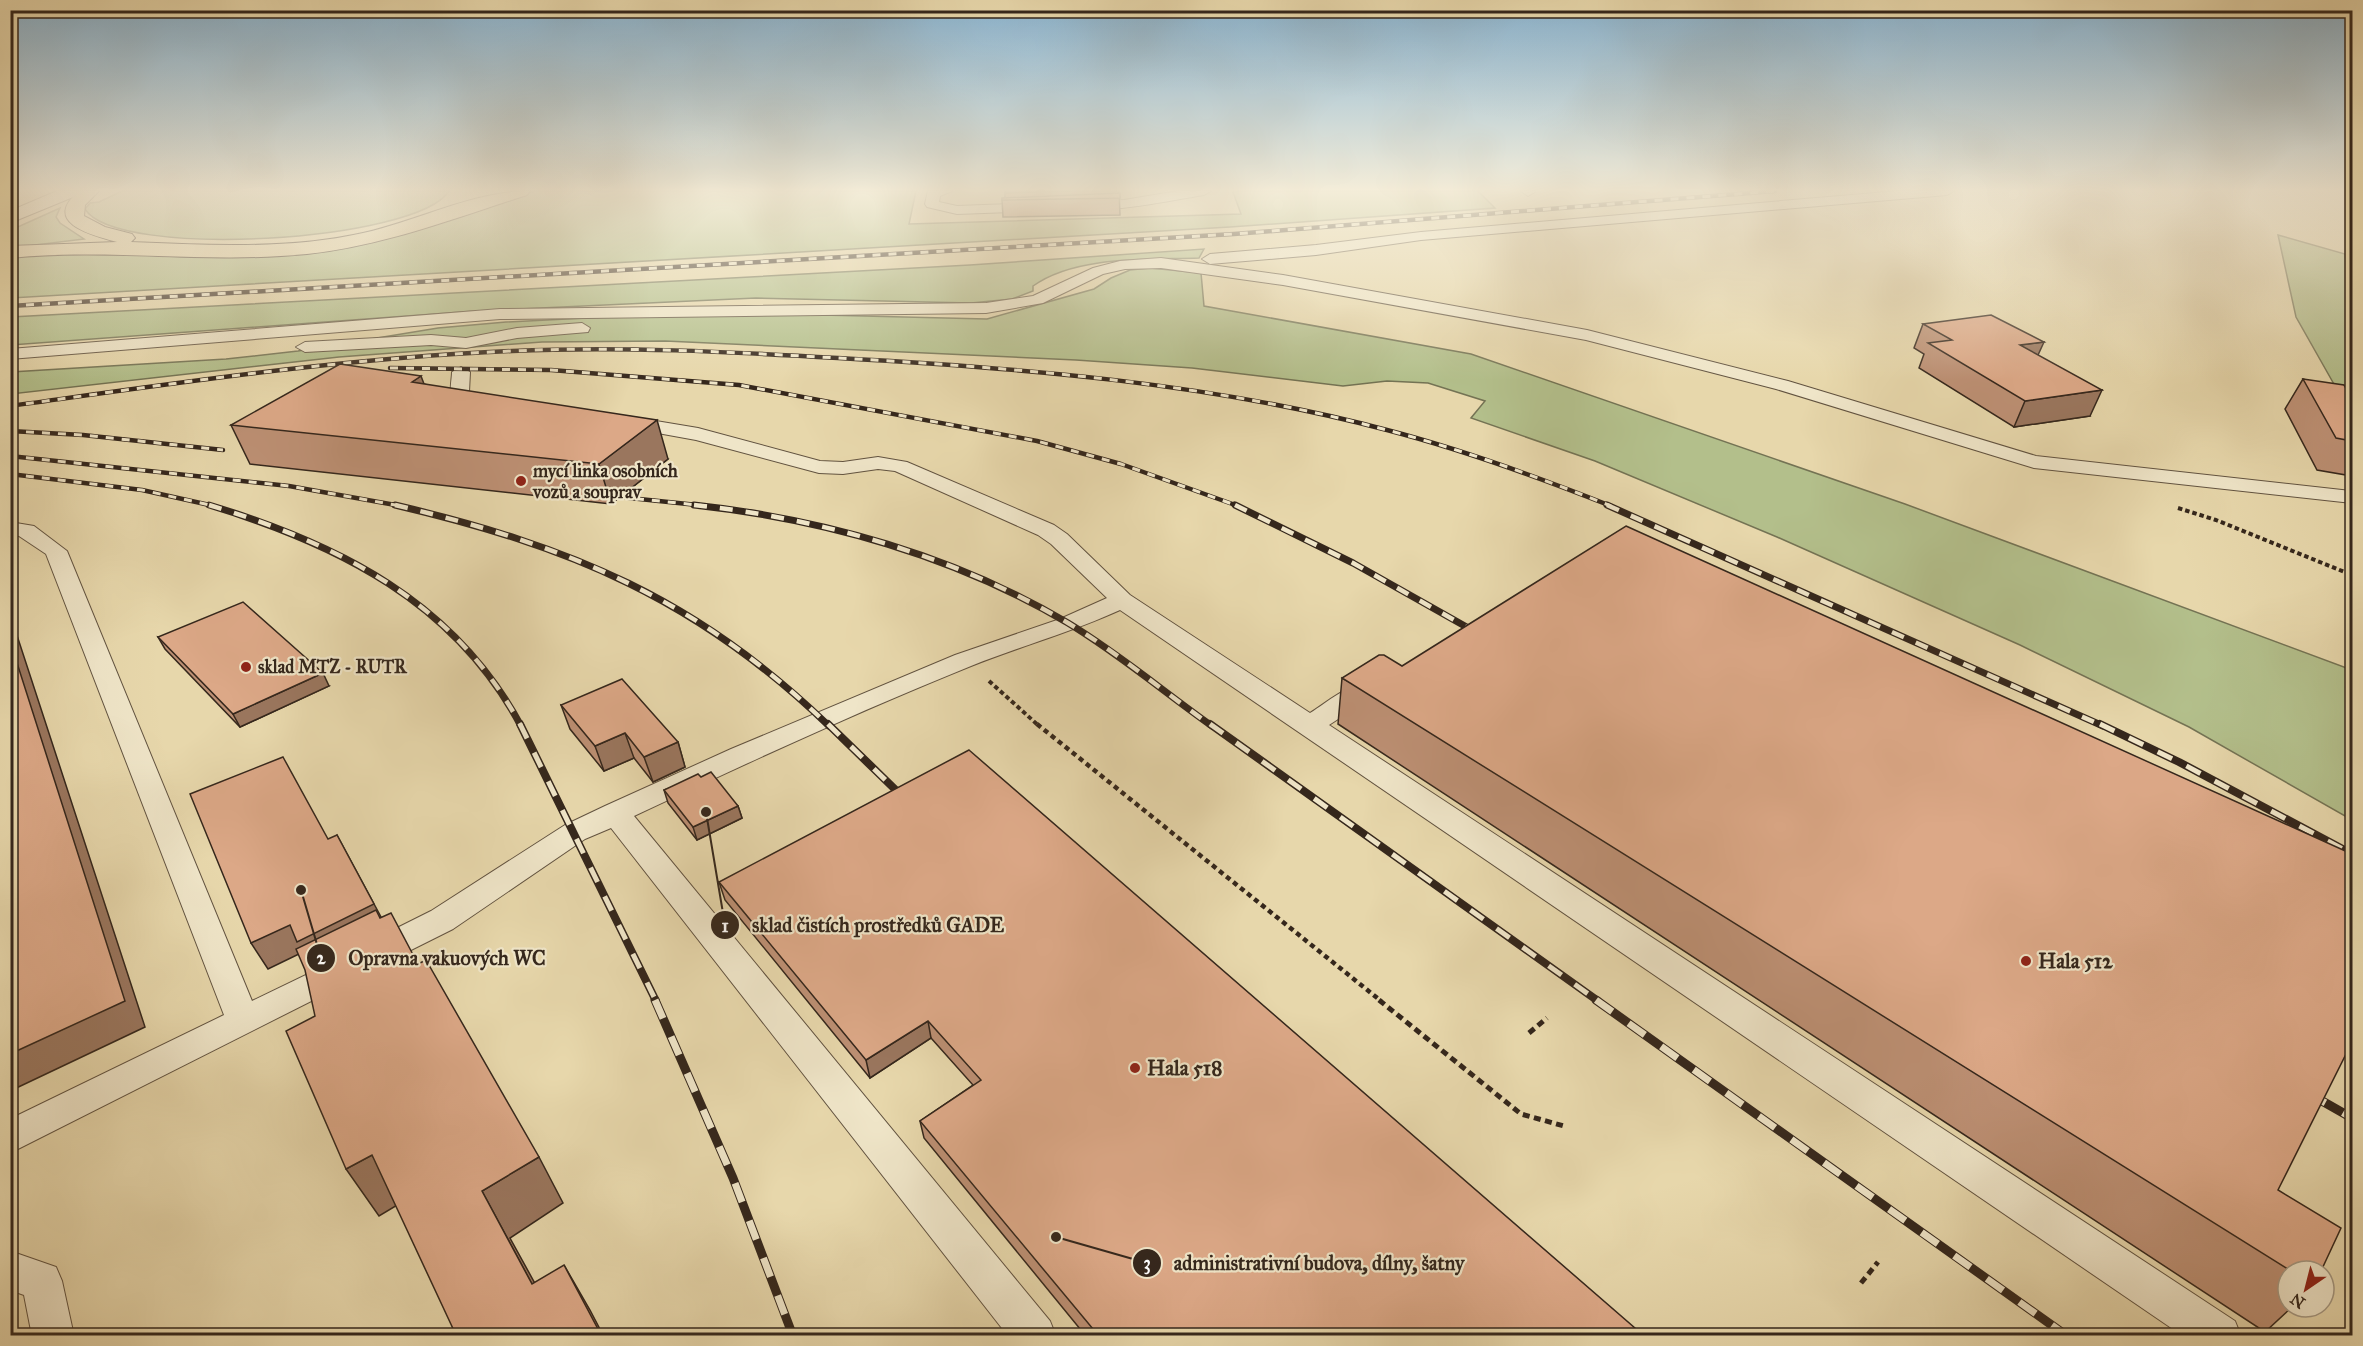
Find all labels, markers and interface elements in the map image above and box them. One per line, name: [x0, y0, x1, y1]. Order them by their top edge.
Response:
place label: mycí linka osobních vozů a souprav: [532, 460, 679, 504]
marker: mycí linka osobních vozů a souprav: [514, 474, 528, 488]
place label: sklad MTZ - RUTR: [258, 656, 408, 678]
marker: sklad MTZ - RUTR: [239, 660, 253, 674]
callout: sklad čistích prostředků GADE: [710, 906, 1016, 944]
text: sklad čistích prostředků GADE: [752, 913, 1005, 938]
text: 1: [721, 915, 729, 937]
callout: Opravna vakuových WC: [306, 939, 557, 977]
text: Opravna vakuových WC: [348, 946, 546, 971]
text: 2: [317, 947, 327, 969]
place label: Hala 512: [2038, 948, 2113, 974]
marker: Hala 512: [2019, 954, 2033, 968]
place label: Hala 518: [1147, 1055, 1222, 1081]
marker: Hala 518: [1128, 1061, 1142, 1075]
callout: administrativní budova, dílny, šatny: [1132, 1244, 1477, 1282]
text: administrativní budova, dílny, šatny: [1174, 1251, 1466, 1276]
text: 3: [1143, 1252, 1151, 1275]
north arrow: [2276, 1259, 2336, 1319]
text: N: [2286, 1289, 2309, 1313]

